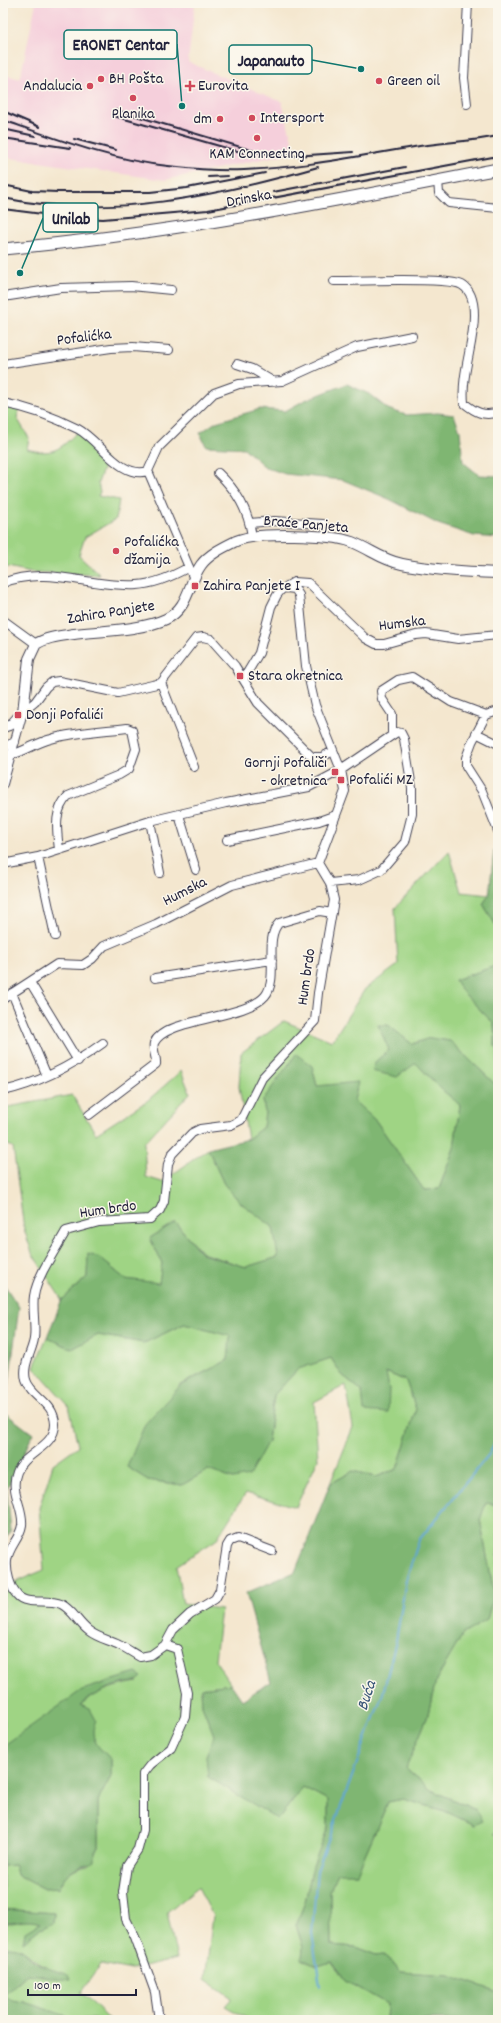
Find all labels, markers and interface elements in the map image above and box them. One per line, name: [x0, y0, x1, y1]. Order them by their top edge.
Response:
callout: ERONET Centar: [64, 30, 177, 59]
text: ERONET Centar: [73, 35, 170, 59]
callout: Japanauto: [229, 45, 312, 74]
text: Japanauto: [238, 51, 305, 75]
place label: BH Pošta: [109, 68, 164, 91]
place label: Green oil: [387, 70, 440, 93]
marker: BH Pošta: [96, 74, 106, 84]
place label: Andalucia: [23, 75, 82, 98]
place label: Eurovita: [198, 75, 249, 98]
marker: Green oil: [374, 76, 384, 86]
marker: Andalucia: [85, 81, 95, 91]
marker: Eurovita: [185, 81, 195, 91]
marker: Planika: [128, 93, 138, 103]
place label: Planika: [112, 103, 155, 126]
place label: Intersport: [260, 107, 324, 130]
place label: dm: [194, 108, 212, 131]
marker: Intersport: [247, 113, 257, 123]
marker: dm: [215, 114, 225, 124]
marker: KAM Connecting: [252, 133, 262, 143]
place label: KAM Connecting: [209, 143, 305, 166]
street label: Drinska: [225, 184, 274, 214]
callout: Unilab: [43, 203, 98, 232]
text: Unilab: [52, 209, 91, 233]
street label: Pofalićka: [55, 323, 113, 353]
street label: Braće Panjeta: [263, 510, 350, 540]
place label: Pofalićka džamija: [124, 531, 179, 572]
marker: Pofalićka džamija: [111, 546, 121, 556]
place label: Zahira Panjete I: [203, 575, 300, 598]
marker: Zahira Panjete I: [190, 581, 200, 591]
street label: Zahira Panjete: [66, 595, 156, 631]
street label: Humska: [377, 610, 427, 638]
place label: Stara okretnica: [248, 665, 343, 688]
marker: Stara okretnica: [235, 671, 245, 681]
place label: Donji Pofalići: [26, 704, 103, 727]
marker: Donji Pofalići: [13, 710, 23, 720]
place label: Gornji Pofaliči - okretnica: [244, 752, 327, 793]
marker: Gornji Pofaliči - okretnica: [330, 767, 340, 777]
place label: Pofalići MZ: [349, 769, 413, 792]
marker: Pofalići MZ: [336, 775, 346, 785]
street label: Humska: [159, 871, 212, 913]
street label: Hum brdo: [292, 947, 322, 1007]
street label: Hum brdo: [78, 1195, 138, 1225]
water label: Buća: [352, 1677, 384, 1714]
scale bar: [28, 1971, 136, 1997]
text: 100 m: [34, 1978, 61, 1995]

